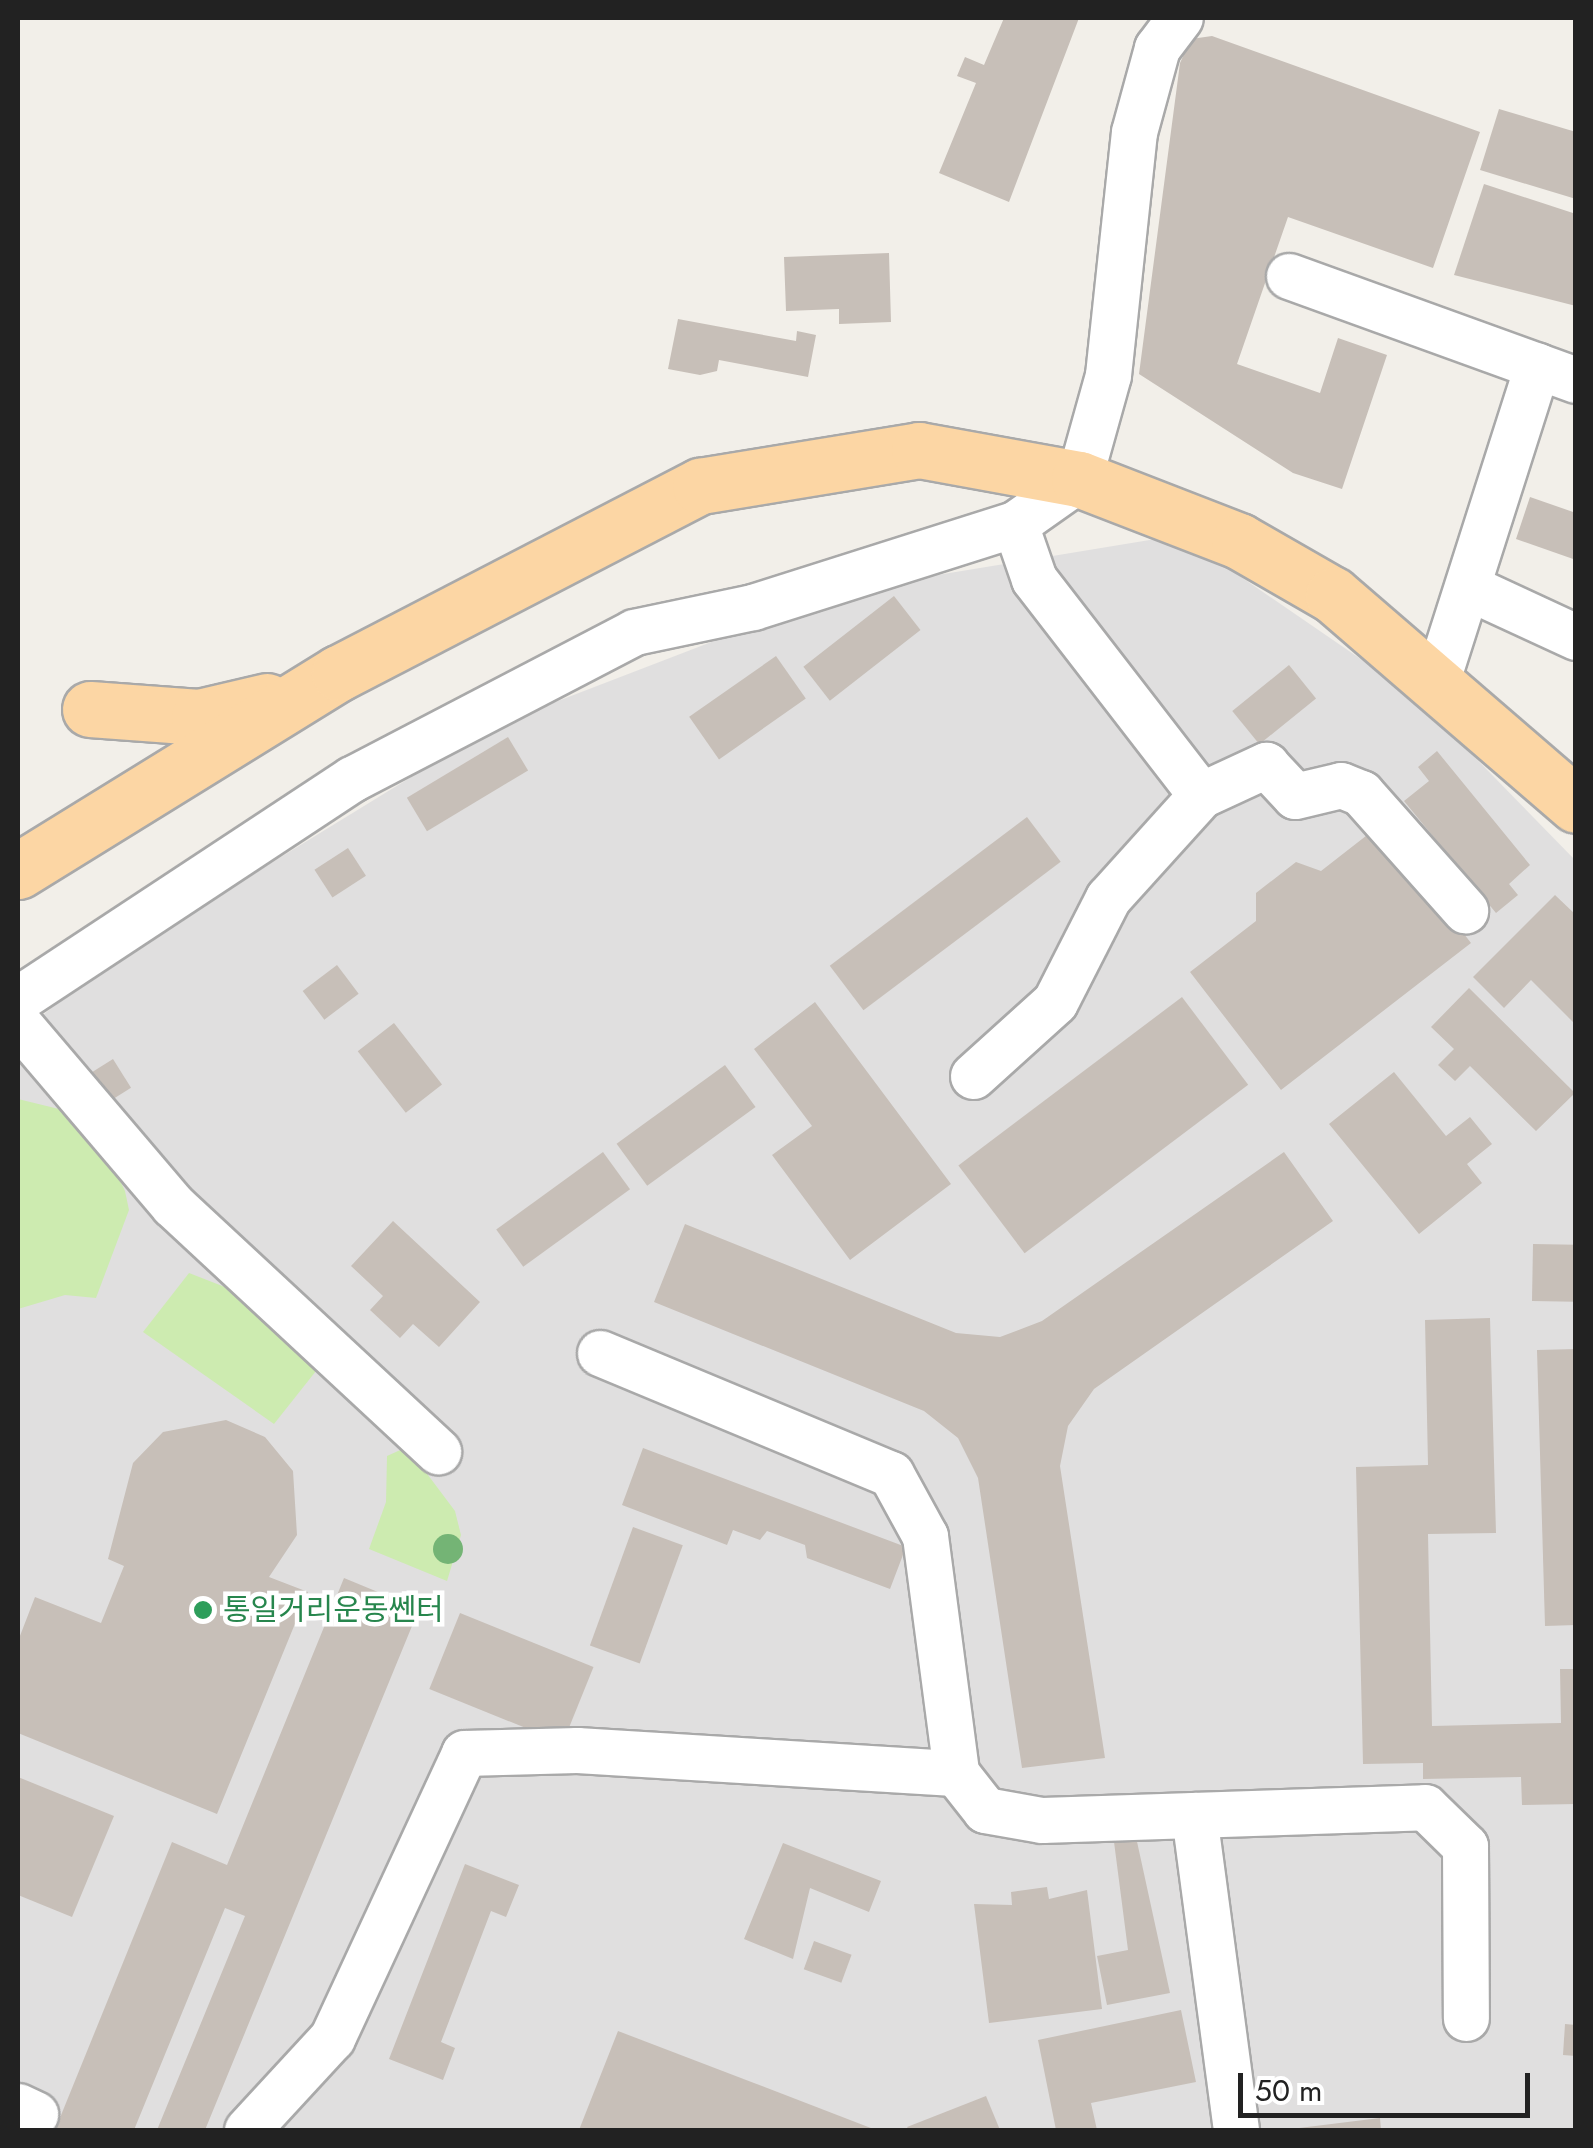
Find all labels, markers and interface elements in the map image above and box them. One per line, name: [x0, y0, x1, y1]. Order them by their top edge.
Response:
place label: 통일거리운동쎈터: [223, 1592, 444, 1628]
marker: 통일거리운동쎈터: [192, 1599, 214, 1621]
scale bar: [1243, 2053, 1536, 2115]
text: 50 m: [1255, 2069, 1322, 2112]

